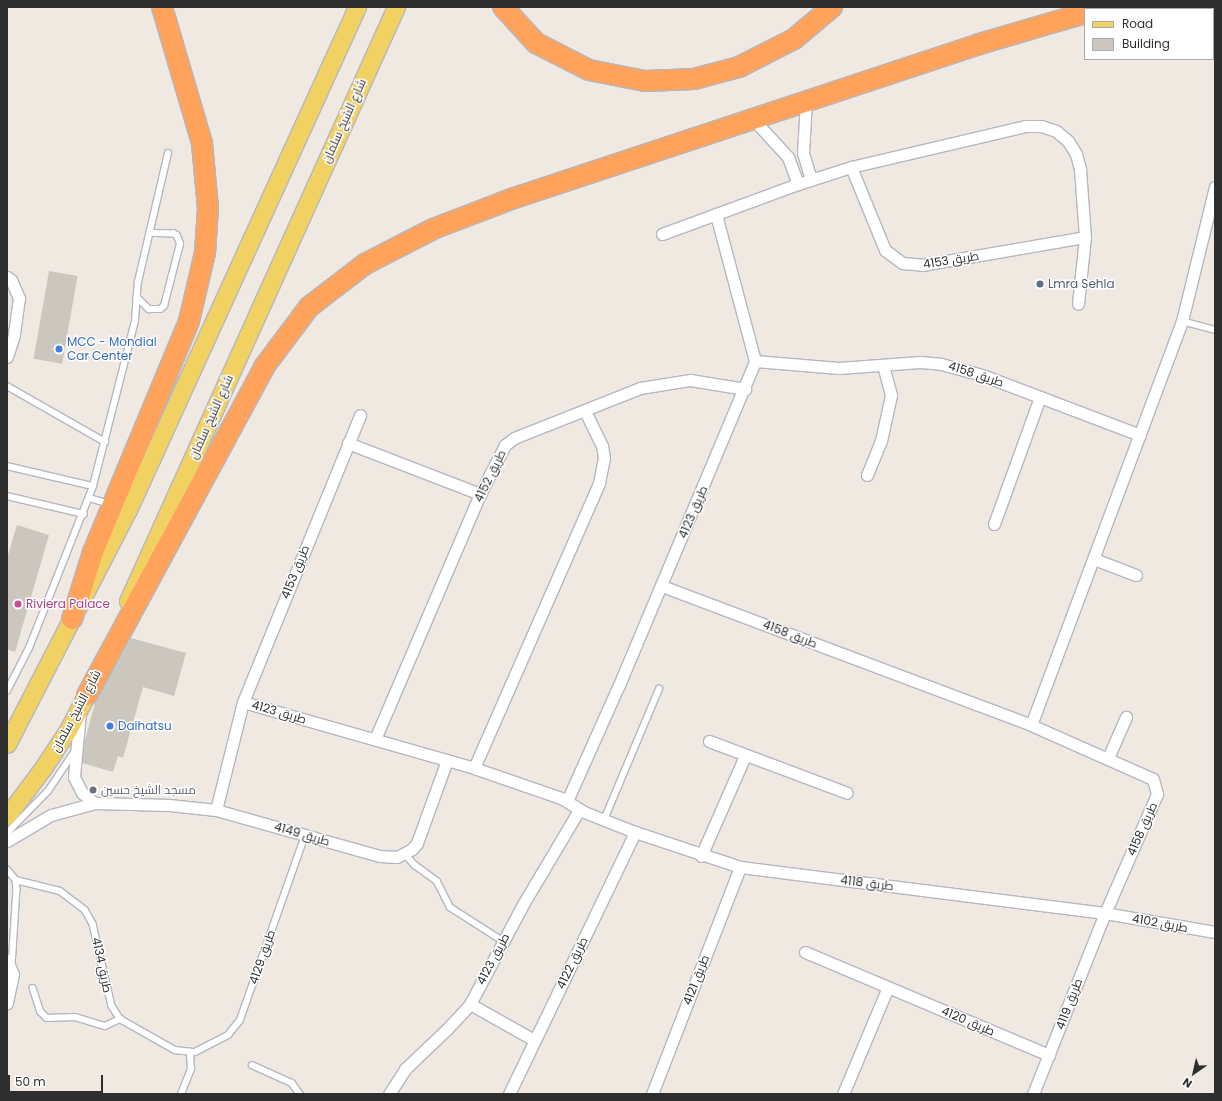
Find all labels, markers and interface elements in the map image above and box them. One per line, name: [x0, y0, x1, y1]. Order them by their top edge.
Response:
legend: [1084, 8, 1214, 60]
text: Road: [1122, 15, 1153, 32]
text: Building: [1122, 35, 1170, 52]
street label: شارع الشيخ سلمان: [319, 77, 369, 165]
street label: طريق 4153: [922, 248, 980, 272]
place label: Lmra Sehla: [1048, 277, 1115, 291]
marker: Lmra Sehla: [1035, 279, 1045, 289]
place label: MCC - Mondial Car Center: [67, 335, 157, 363]
marker: MCC - Mondial Car Center: [54, 344, 64, 354]
street label: طريق 4158: [947, 358, 1005, 390]
street label: شارع الشيخ سلمان: [186, 373, 236, 461]
street label: طريق 4152: [471, 447, 509, 505]
street label: طريق 4123: [675, 483, 711, 541]
street label: طريق 4153: [278, 543, 312, 601]
place label: Riviera Palace: [26, 597, 110, 611]
marker: Riviera Palace: [13, 599, 23, 609]
street label: طريق 4158: [761, 617, 819, 651]
street label: شارع الشيخ سلمان: [48, 668, 104, 754]
street label: طريق 4123: [250, 697, 308, 727]
place label: Daihatsu: [118, 719, 172, 733]
marker: Daihatsu: [105, 721, 115, 731]
place label: مسجد الشيخ حسين: [101, 783, 196, 797]
marker: مسجد الشيخ حسين: [88, 785, 98, 795]
street label: طريق 4158: [1124, 800, 1160, 858]
street label: طريق 4149: [273, 819, 331, 849]
street label: طريق 4118: [840, 873, 894, 893]
street label: طريق 4102: [1131, 911, 1189, 935]
street label: طريق 4129: [246, 928, 278, 986]
street label: طريق 4123: [474, 931, 512, 987]
street label: طريق 4122: [553, 935, 591, 991]
street label: طريق 4134: [89, 936, 115, 994]
street label: طريق 4121: [680, 953, 712, 1007]
street label: طريق 4119: [1053, 976, 1085, 1032]
street label: طريق 4120: [939, 1003, 997, 1039]
north arrow: [1174, 1053, 1214, 1093]
scale bar: [10, 1067, 105, 1093]
text: 50 m: [15, 1073, 46, 1090]
text: N: [1179, 1074, 1195, 1092]

